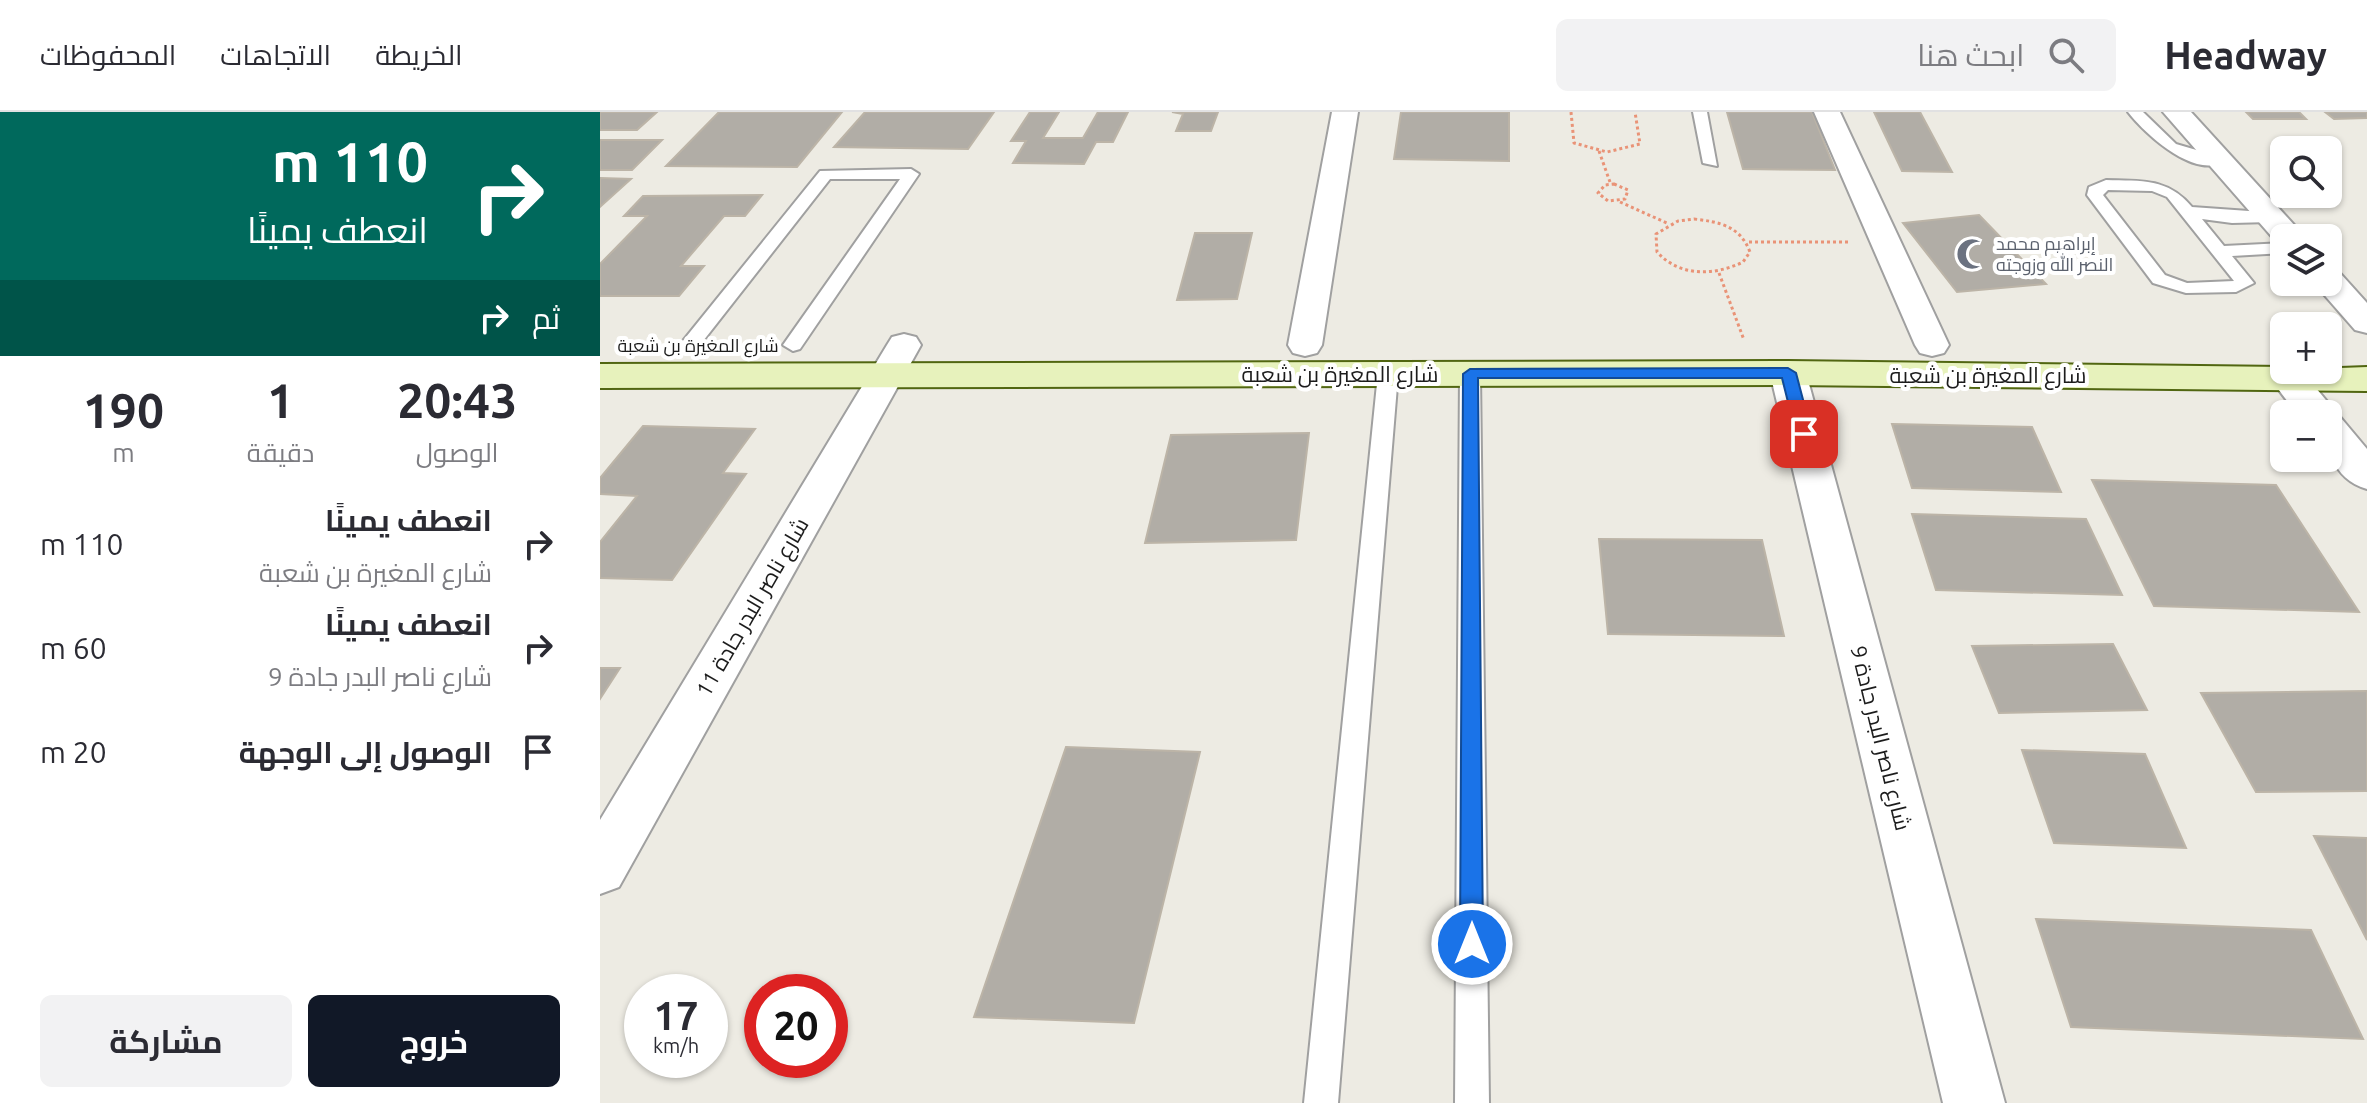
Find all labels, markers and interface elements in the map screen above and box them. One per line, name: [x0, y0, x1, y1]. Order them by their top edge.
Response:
search box: [1556, 19, 2116, 91]
icon: search: [2044, 33, 2088, 77]
text: Headway: [2164, 34, 2327, 76]
text: ابحث هنا: [1917, 38, 2024, 72]
text: المحفوظات: [40, 39, 176, 70]
text: الاتجاهات: [220, 39, 331, 70]
text: الخريطة: [375, 39, 463, 70]
text: 110 m: [272, 130, 428, 193]
map controls: [2270, 136, 2342, 472]
button: search: [2270, 136, 2342, 208]
icon: right: [456, 144, 560, 248]
text: انعطف يمينًا: [247, 209, 428, 250]
button: layers: [2270, 224, 2342, 296]
place label: إبراهيم محمد النصر الله وزوجته: [1996, 233, 2113, 276]
mosque icon: إبراهيم محمد النصر الله وزوجته: [1955, 237, 1989, 271]
icon: right: [472, 296, 516, 340]
text: ثم: [532, 301, 560, 335]
button: +: [2270, 312, 2342, 384]
street label: شارع المغيرة بن شعبة: [617, 335, 779, 358]
street label: شارع المغيرة بن شعبة: [1241, 361, 1439, 389]
street label: شارع المغيرة بن شعبة: [1889, 362, 2087, 390]
text: 1: [267, 373, 294, 427]
text: 20:43: [397, 373, 517, 427]
text: 190: [83, 383, 164, 437]
pin: [1770, 400, 1838, 468]
button: −: [2270, 400, 2342, 472]
icon: arrive: [1782, 412, 1826, 456]
text: m: [112, 438, 135, 467]
text: دقيقة: [247, 438, 314, 467]
text: الوصول: [416, 438, 499, 467]
text: انعطف يمينًا: [325, 503, 492, 537]
street label: شارع ناصر البدر جادة 11: [690, 513, 815, 702]
icon: right: [516, 522, 560, 566]
text: 110 m: [40, 527, 124, 561]
text: شارع المغيرة بن شعبة: [259, 558, 492, 587]
text: انعطف يمينًا: [325, 607, 492, 641]
icon: right: [516, 626, 560, 670]
text: 60 m: [40, 631, 107, 665]
street label: شارع ناصر البدر جادة 9: [1844, 643, 1917, 834]
text: شارع ناصر البدر جادة 9: [268, 662, 492, 691]
icon: arrive: [516, 730, 560, 774]
text: 20 m: [40, 735, 107, 769]
text: الوصول إلى الوجهة: [239, 735, 492, 769]
position arrow: [1430, 902, 1514, 986]
speed limit sign: 20: [744, 974, 848, 1078]
text: 17: [653, 993, 699, 1038]
button: مشاركة: [40, 995, 292, 1087]
button: خروج: [308, 995, 560, 1087]
text: km/h: [653, 1034, 699, 1057]

